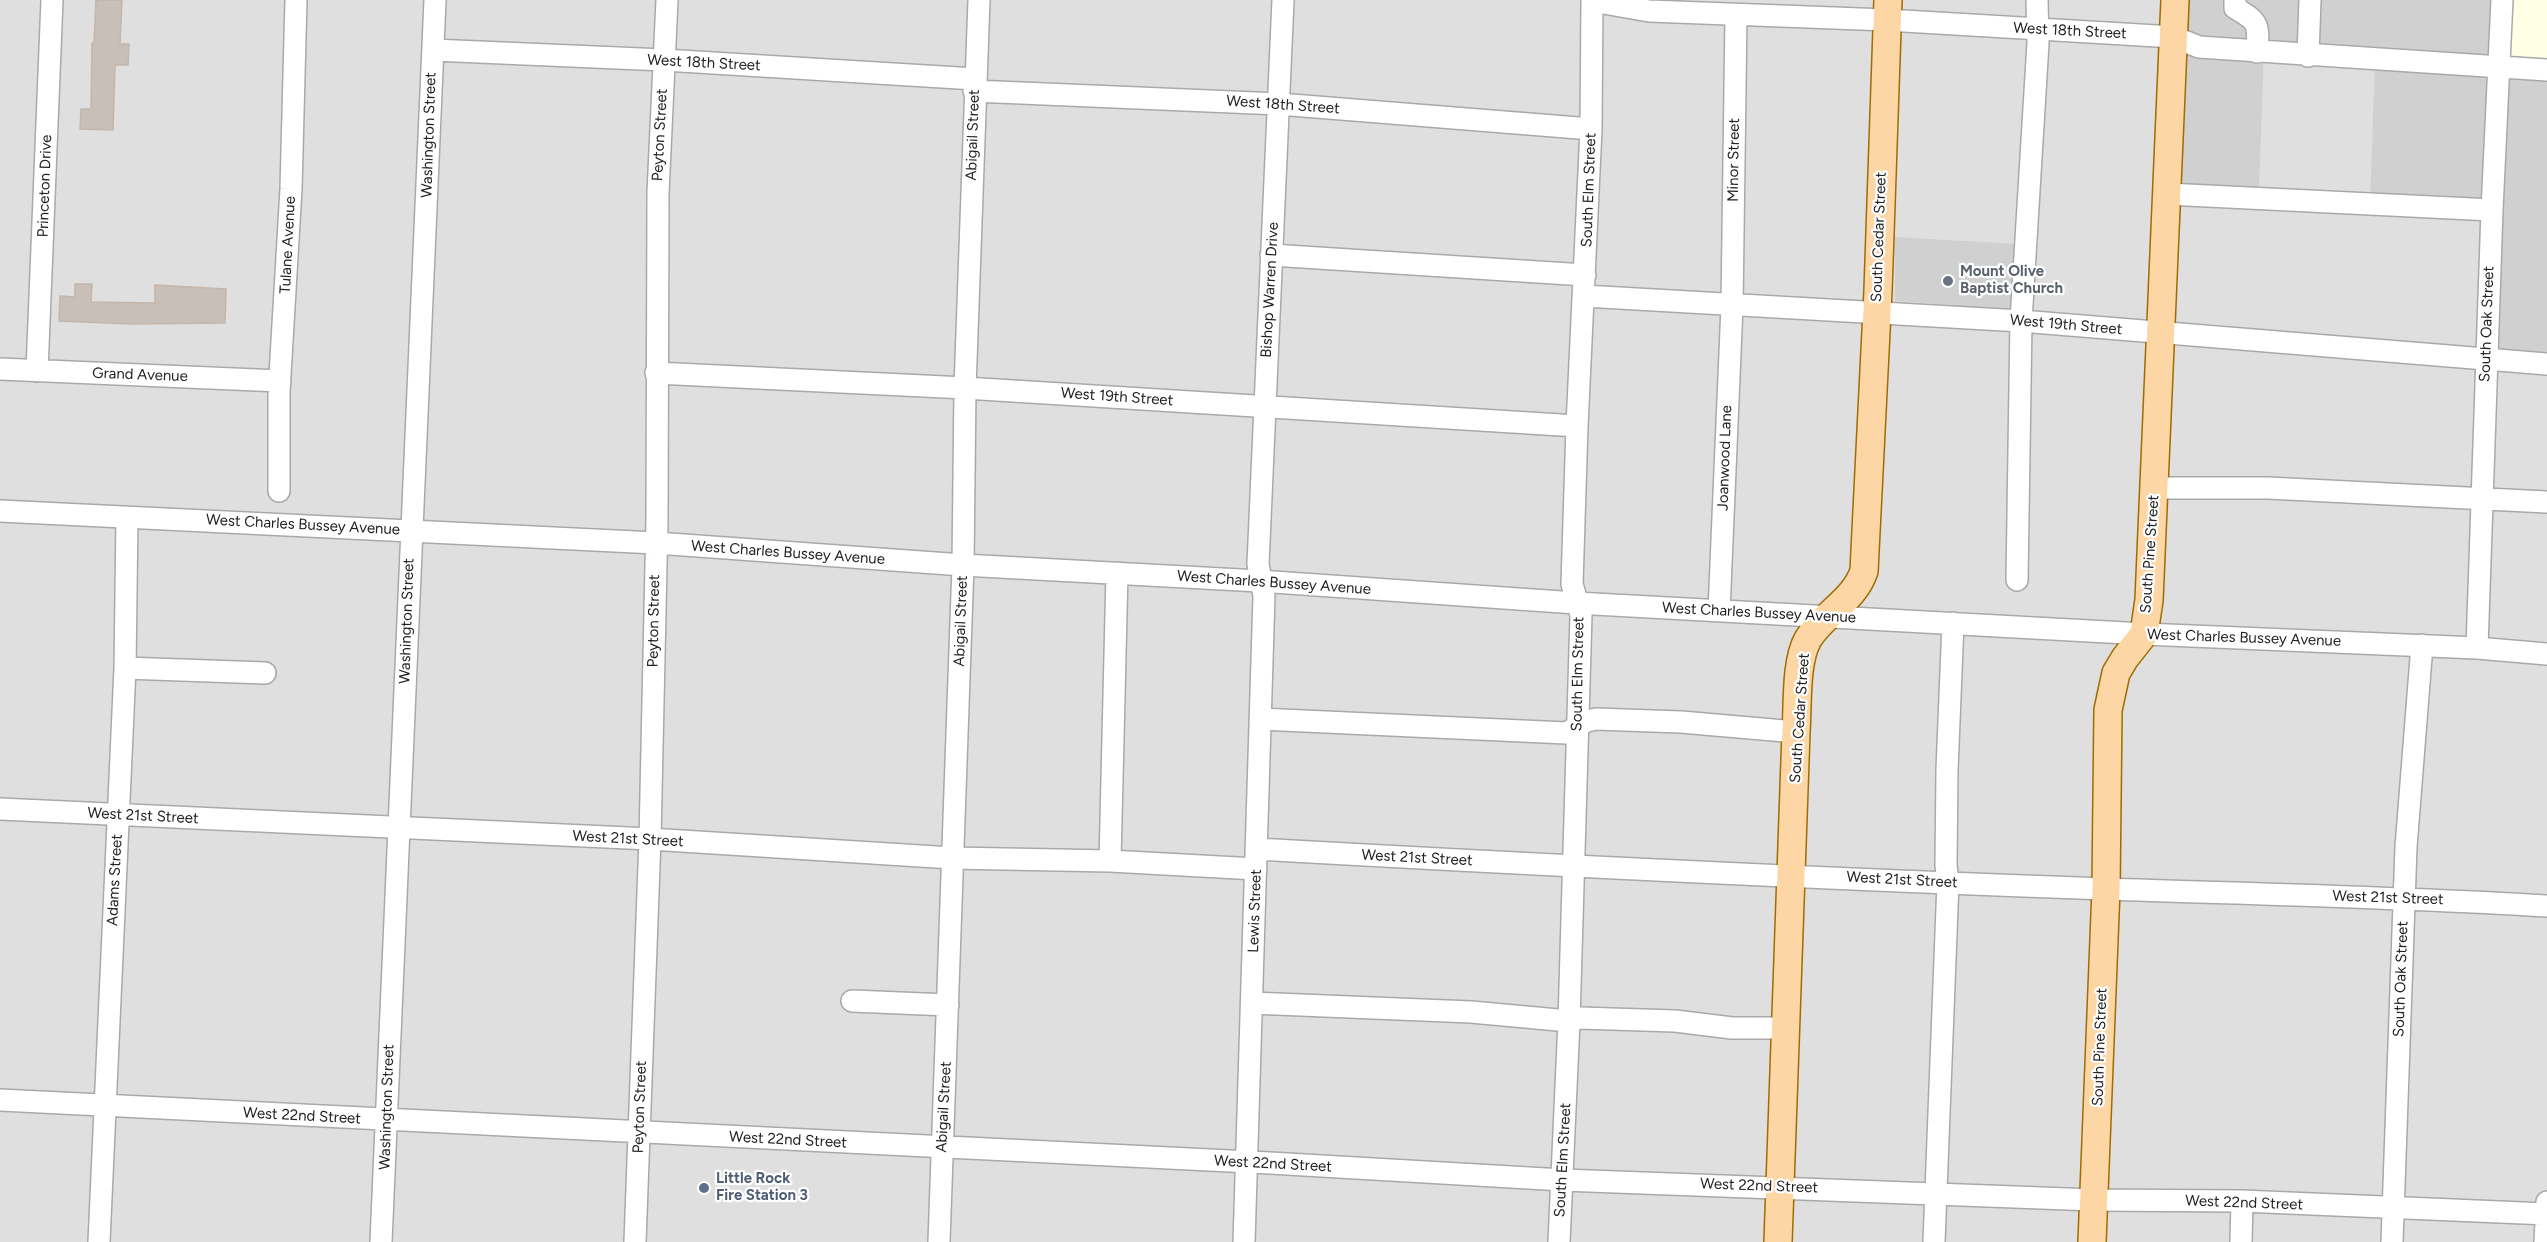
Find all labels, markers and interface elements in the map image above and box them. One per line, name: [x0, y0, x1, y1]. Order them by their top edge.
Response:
street label: West 18th Street: [2013, 19, 2127, 43]
street label: West 18th Street: [647, 51, 761, 75]
street label: Washington Street: [418, 72, 440, 198]
street label: Peyton Street: [649, 88, 671, 182]
street label: Abigail Street: [962, 89, 984, 181]
street label: West 18th Street: [1226, 92, 1340, 118]
street label: Minor Street: [1724, 118, 1744, 202]
street label: South Elm Street: [1578, 132, 1600, 248]
street label: Princeton Drive: [34, 134, 56, 238]
street label: South Cedar Street: [1868, 172, 1890, 302]
street label: Tulane Avenue: [276, 196, 300, 294]
street label: Bishop Warren Drive: [1257, 222, 1283, 358]
place label: Mount Olive Baptist Church: [1960, 263, 2063, 298]
street label: South Oak Street: [2476, 266, 2498, 382]
marker: Mount Olive Baptist Church: [1941, 274, 1955, 288]
street label: West 19th Street: [2009, 311, 2123, 339]
street label: Grand Avenue: [92, 364, 188, 386]
street label: West 19th Street: [1060, 384, 1174, 410]
street label: Joanwood Lane: [1714, 405, 1736, 511]
street label: South Pine Street: [2137, 494, 2163, 614]
street label: West Charles Bussey Avenue: [206, 511, 400, 539]
street label: West Charles Bussey Avenue: [690, 537, 886, 569]
street label: Washington Street: [396, 558, 418, 684]
street label: West Charles Bussey Avenue: [1176, 567, 1372, 599]
street label: Peyton Street: [644, 574, 664, 668]
street label: Abigail Street: [950, 575, 972, 667]
street label: West Charles Bussey Avenue: [1662, 599, 1856, 627]
street label: South Elm Street: [1568, 617, 1588, 731]
street label: West Charles Bussey Avenue: [2147, 626, 2341, 650]
street label: South Cedar Street: [1786, 652, 1814, 784]
street label: West 21st Street: [87, 804, 199, 828]
street label: West 21st Street: [572, 827, 684, 851]
street label: Adams Street: [104, 834, 126, 926]
street label: West 21st Street: [1361, 846, 1473, 870]
street label: West 21st Street: [1846, 868, 1958, 892]
street label: Lewis Street: [1245, 869, 1265, 953]
street label: West 21st Street: [2332, 887, 2444, 909]
street label: South Oak Street: [2390, 921, 2412, 1037]
street label: South Pine Street: [2089, 987, 2111, 1107]
street label: Washington Street: [376, 1044, 398, 1170]
street label: Peyton Street: [629, 1060, 651, 1154]
street label: Abigail Street: [933, 1061, 955, 1153]
street label: South Elm Street: [1551, 1102, 1575, 1218]
street label: West 22nd Street: [243, 1104, 361, 1128]
street label: West 22nd Street: [729, 1128, 847, 1152]
street label: West 22nd Street: [1214, 1152, 1332, 1176]
place label: Little Rock Fire Station 3: [716, 1170, 808, 1205]
street label: West 22nd Street: [1700, 1175, 1818, 1197]
marker: Little Rock Fire Station 3: [697, 1181, 711, 1195]
street label: West 22nd Street: [2185, 1192, 2303, 1214]

